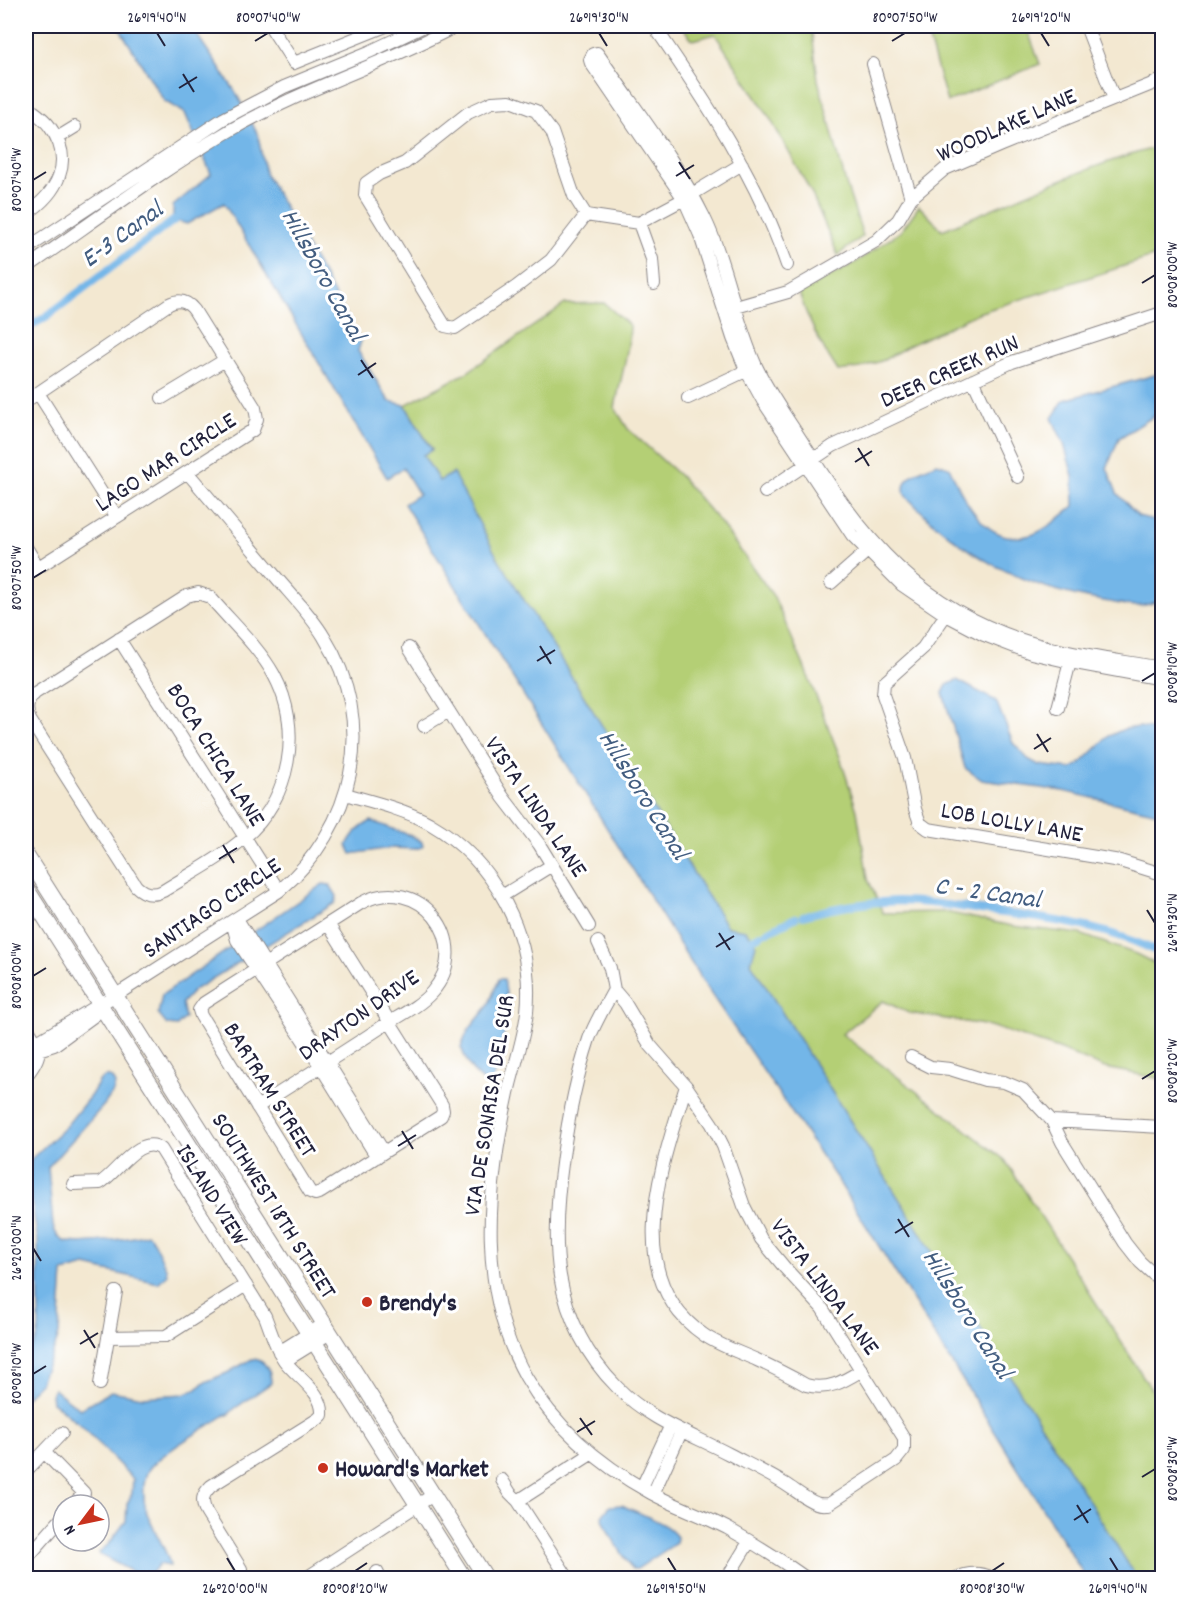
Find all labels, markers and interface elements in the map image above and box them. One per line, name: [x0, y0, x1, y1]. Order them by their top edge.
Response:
text: 26°19'40"N: [128, 8, 186, 30]
text: 80°07'40"W: [236, 8, 301, 30]
text: 26°19'30"N: [569, 8, 629, 30]
text: 80°07'50"W: [873, 8, 938, 30]
text: 26°19'20"N: [1011, 8, 1071, 30]
street label: WOODLAKE LANE: [932, 81, 1083, 173]
text: 80°07'40"W: [7, 147, 29, 212]
water label: E-3 Canal: [74, 192, 173, 278]
water label: Hillsboro Canal: [270, 203, 375, 350]
text: 80°08'00"W: [1163, 241, 1185, 308]
street label: DEER CREEK RUN: [876, 327, 1025, 418]
street label: LAGO MAR CIRCLE: [89, 405, 244, 522]
text: 80°07'50"W: [7, 545, 29, 610]
text: 80°08'10"W: [1163, 642, 1185, 704]
street label: BOCA CHICA LANE: [157, 677, 272, 834]
water label: Hillsboro Canal: [587, 724, 698, 869]
street label: VISTA LINDA LANE: [475, 730, 594, 885]
street label: LOB LOLLY LANE: [938, 795, 1085, 853]
street label: SANTIAGO CIRCLE: [137, 850, 289, 968]
water label: C - 2 Canal: [932, 869, 1045, 920]
text: 26°19'30"N: [1163, 893, 1185, 953]
text: 80°08'00"W: [7, 942, 29, 1009]
street label: DRAYTON DRIVE: [292, 962, 427, 1071]
street label: VIA DE SONRISA DEL SUR: [457, 993, 525, 1218]
street label: BARTRAM STREET: [213, 1017, 324, 1165]
text: 80°08'20"W: [1163, 1038, 1185, 1103]
street label: SOUTHWEST 18TH STREET: [201, 1107, 344, 1307]
street label: ISLAND VIEW: [166, 1138, 255, 1253]
street label: VISTA LINDA LANE: [761, 1212, 886, 1363]
text: 26°20'00"N: [7, 1215, 29, 1281]
water label: Hillsboro Canal: [911, 1243, 1022, 1388]
place label: Brendy's: [379, 1288, 457, 1322]
marker: Brendy's: [360, 1295, 374, 1309]
text: 80°08'10"W: [7, 1343, 29, 1405]
text: 80°08'30"W: [1163, 1436, 1185, 1501]
place label: Howard's Market: [335, 1454, 489, 1488]
marker: Howard's Market: [316, 1461, 330, 1475]
north arrow: [51, 1493, 111, 1553]
text: N: [59, 1520, 82, 1539]
text: 26°20'00"N: [202, 1579, 268, 1601]
text: 80°08'20"W: [323, 1579, 388, 1601]
text: 26°19'50"N: [646, 1579, 706, 1601]
text: 80°08'30"W: [960, 1579, 1025, 1601]
text: 26°19'40"N: [1089, 1579, 1147, 1601]

